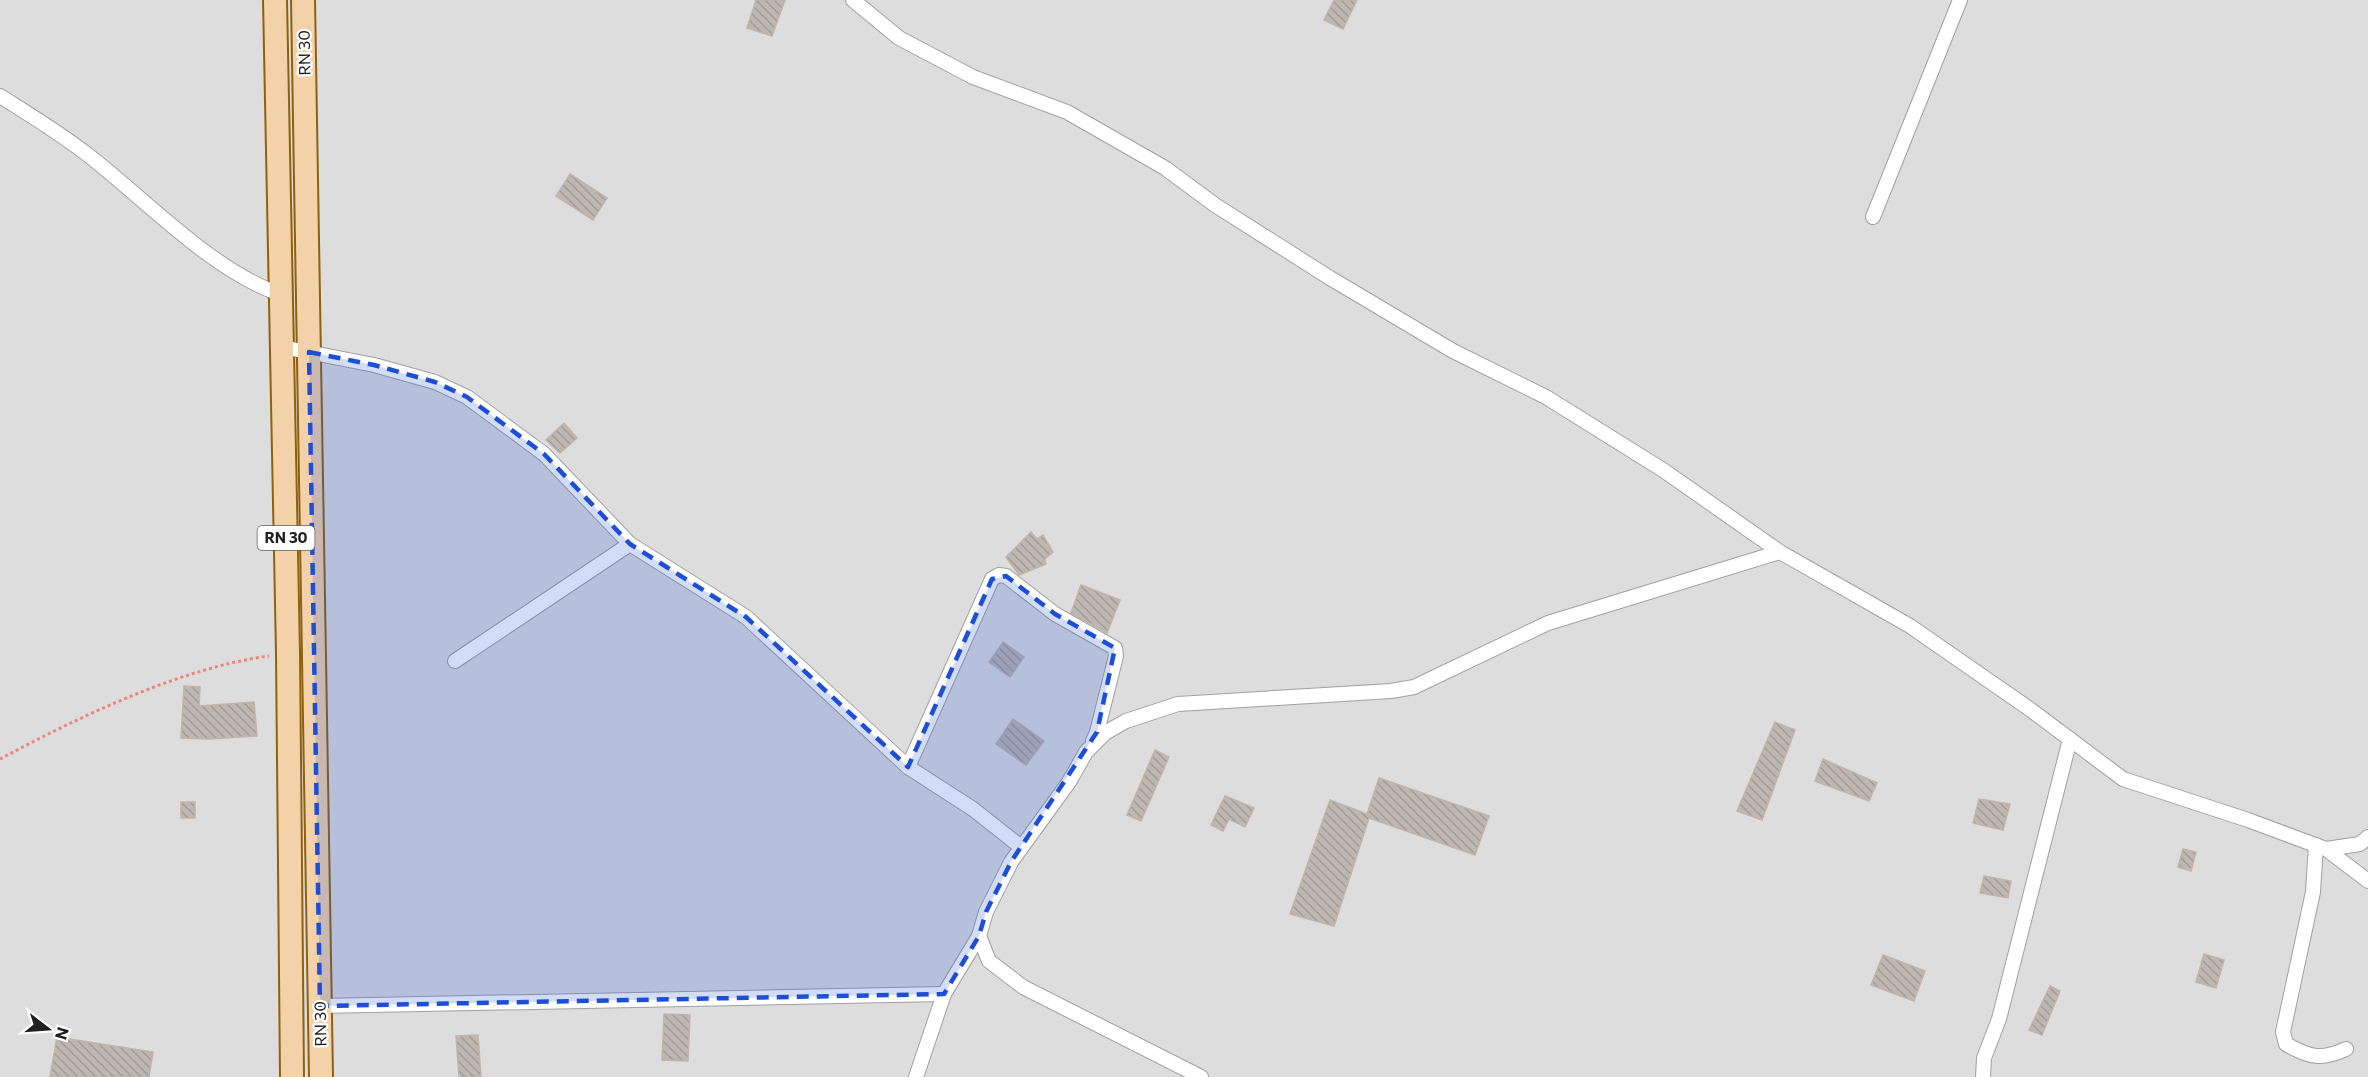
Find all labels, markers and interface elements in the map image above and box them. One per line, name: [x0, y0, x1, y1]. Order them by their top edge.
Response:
street label: RN 30: [294, 30, 313, 76]
road number: RN 30: [258, 526, 314, 550]
north arrow: [18, 999, 78, 1059]
street label: RN 30: [310, 1001, 329, 1047]
text: N: [52, 1025, 74, 1042]

